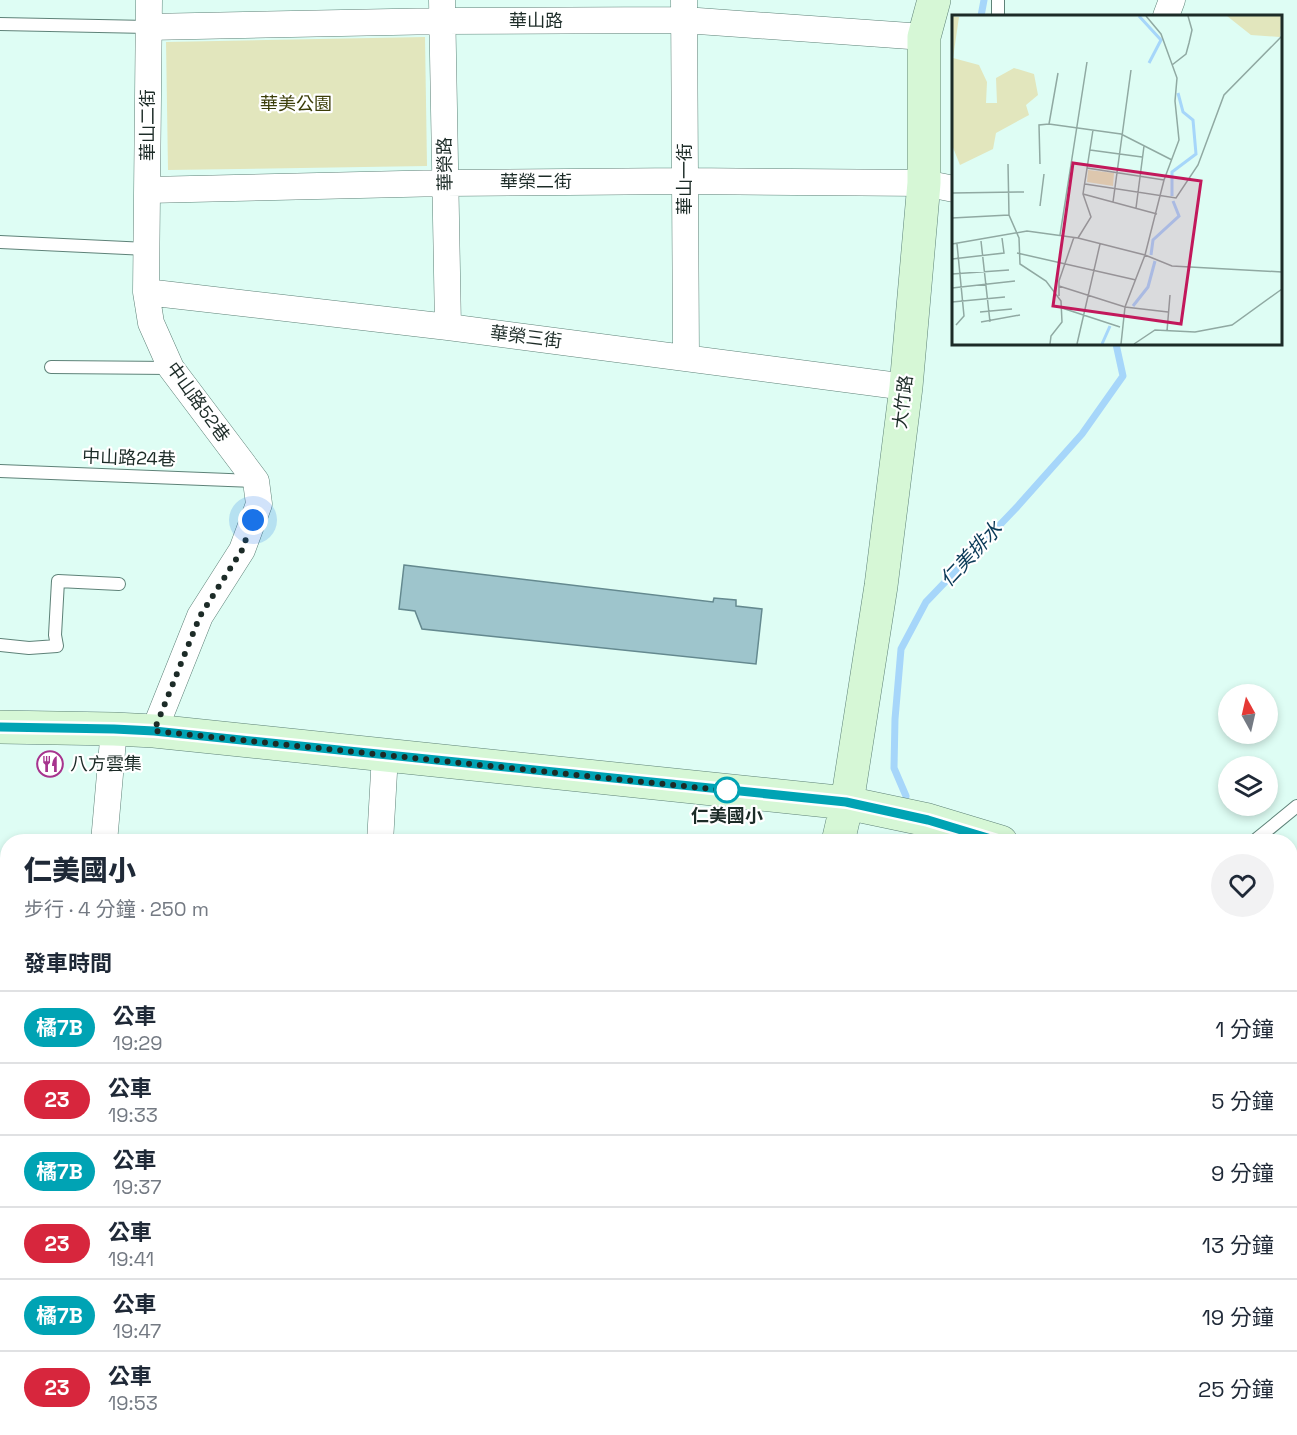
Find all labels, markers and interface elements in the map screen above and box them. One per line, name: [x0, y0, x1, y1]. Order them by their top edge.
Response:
street label: 華山路: [509, 9, 563, 32]
inset map: [952, 15, 1282, 345]
street label: 華山二街: [136, 89, 159, 161]
park label: 華美公園: [260, 92, 332, 115]
street label: 華榮路: [433, 137, 456, 191]
street label: 華山一街: [673, 143, 696, 215]
street label: 華榮二街: [500, 170, 572, 193]
street label: 華榮三街: [489, 321, 563, 352]
street label: 中山路52巷: [162, 357, 235, 446]
street label: 大竹路: [888, 374, 917, 430]
street label: 中山路24巷: [82, 444, 176, 471]
your location: [238, 505, 268, 535]
water label: 仁美排水: [934, 515, 1008, 592]
north arrow: [1218, 684, 1278, 744]
map controls: [1218, 684, 1278, 816]
restaurant icon: 八方雲集: [35, 749, 65, 779]
place label: 八方雲集: [70, 752, 142, 775]
button: layers: [1218, 756, 1278, 816]
marker: 仁美國小: [714, 777, 740, 803]
place label: 仁美國小: [691, 804, 763, 827]
text: 仁美國小: [24, 852, 136, 888]
button: heart: [1211, 854, 1274, 917]
text: 步行 · 4 分鐘 · 250 m: [24, 896, 209, 922]
text: 發車時間: [24, 949, 112, 977]
text: 公車: [113, 1002, 157, 1030]
text: 橘7B: [36, 1014, 83, 1041]
text: 1 分鐘: [1215, 1015, 1274, 1043]
text: 19:29: [113, 1030, 163, 1056]
text: 公車: [108, 1074, 152, 1102]
text: 23: [44, 1086, 70, 1113]
text: 5 分鐘: [1211, 1087, 1274, 1115]
text: 19:33: [108, 1102, 158, 1128]
text: 公車: [113, 1146, 157, 1174]
text: 橘7B: [36, 1158, 83, 1185]
text: 9 分鐘: [1211, 1159, 1274, 1187]
text: 19:37: [113, 1174, 162, 1200]
text: 公車: [108, 1218, 152, 1246]
text: 23: [44, 1230, 70, 1257]
text: 13 分鐘: [1202, 1231, 1274, 1259]
text: 19:41: [108, 1246, 154, 1272]
text: 公車: [113, 1290, 157, 1318]
text: 橘7B: [36, 1302, 83, 1329]
text: 19 分鐘: [1202, 1303, 1274, 1331]
text: 19:47: [113, 1318, 161, 1344]
text: 公車: [108, 1362, 152, 1390]
text: 23: [44, 1374, 70, 1401]
text: 25 分鐘: [1198, 1375, 1274, 1403]
text: 19:53: [108, 1390, 158, 1416]

